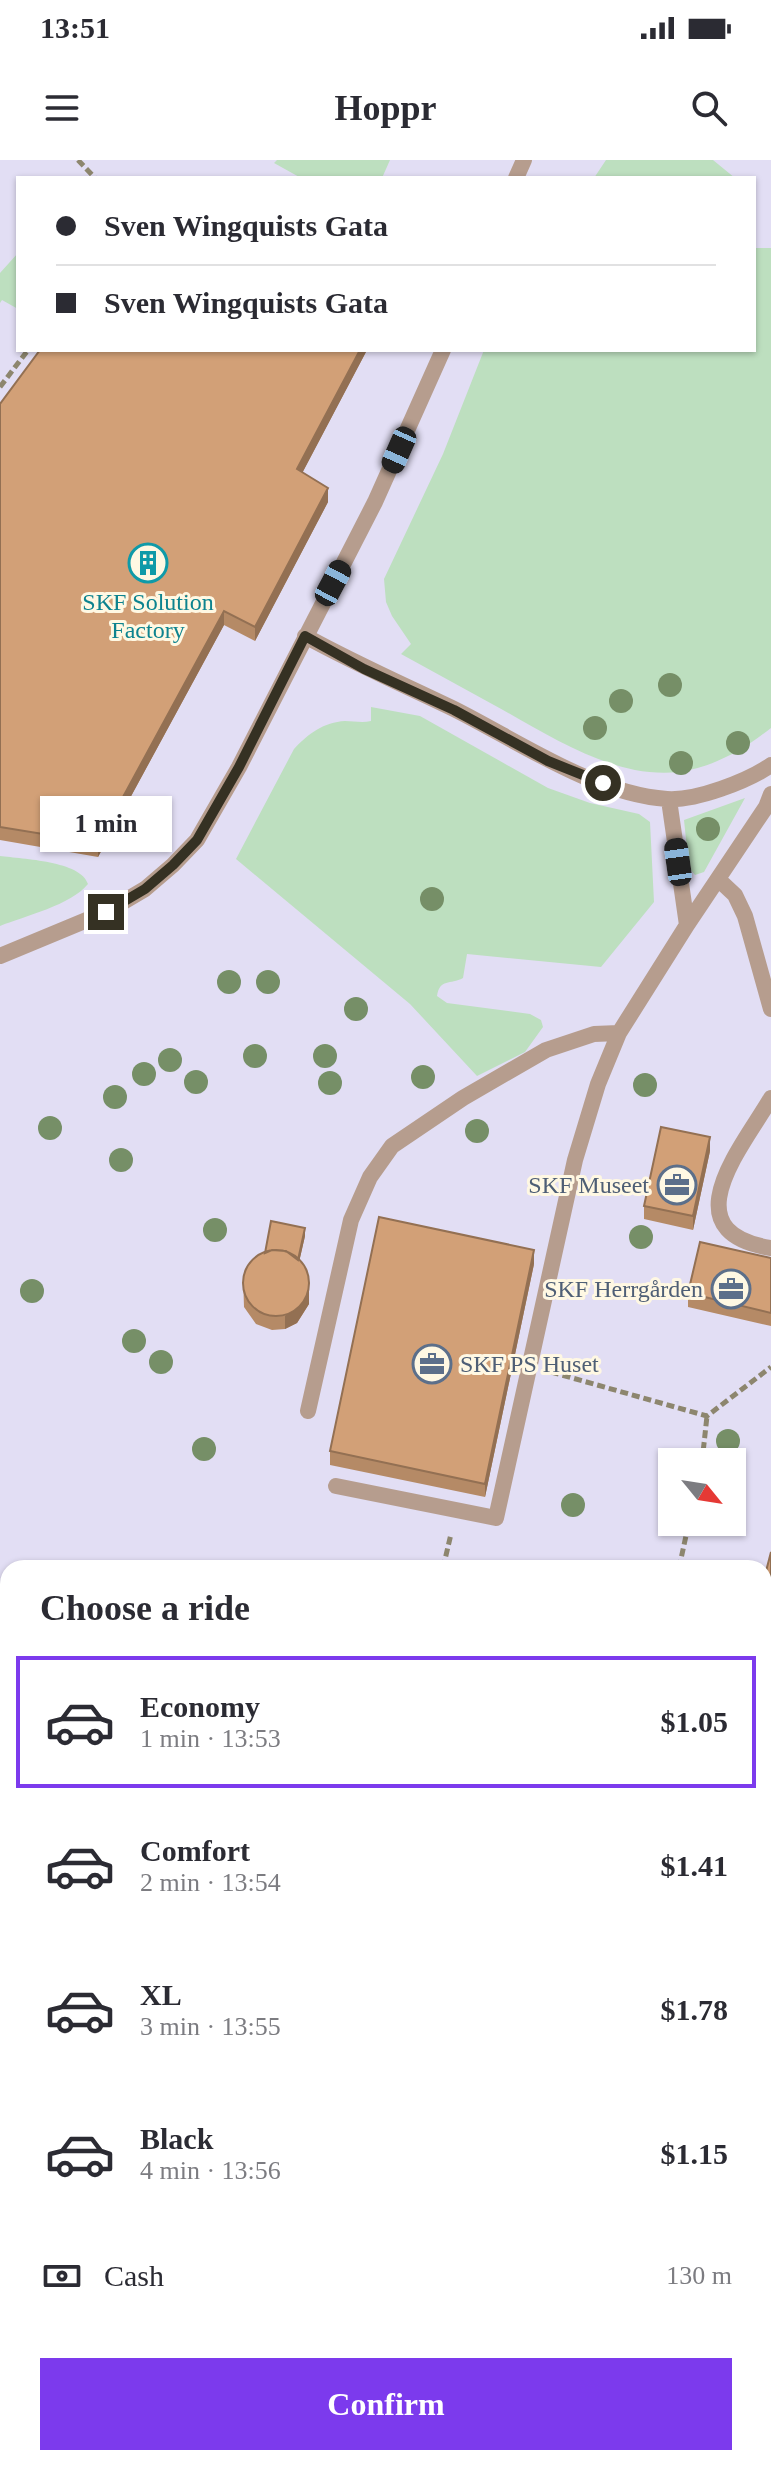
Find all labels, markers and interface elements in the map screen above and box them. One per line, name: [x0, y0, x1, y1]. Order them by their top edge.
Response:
text: 13:51: [40, 11, 110, 44]
icon: menu: [40, 86, 84, 130]
icon: search: [687, 86, 731, 130]
text: Hoppr: [334, 88, 437, 128]
text: Sven Wingquists Gata: [104, 209, 388, 242]
text: Sven Wingquists Gata: [104, 286, 388, 319]
car: [378, 423, 420, 477]
building icon: SKF Solution Factory: [127, 542, 169, 584]
car: [311, 556, 355, 610]
place label: SKF Solution Factory: [82, 589, 214, 643]
route start: [585, 765, 621, 801]
callout: 1 min: [40, 796, 172, 852]
text: 1 min: [75, 809, 137, 838]
car: [663, 837, 693, 887]
route end: [88, 894, 124, 930]
office icon: SKF Museet: [656, 1164, 698, 1206]
place label: SKF Museet: [528, 1172, 649, 1198]
office icon: SKF Herrgården: [710, 1268, 752, 1310]
place label: SKF Herrgården: [544, 1276, 703, 1302]
office icon: SKF PS Huset: [411, 1343, 453, 1385]
place label: SKF PS Huset: [460, 1351, 599, 1377]
north arrow: [658, 1448, 746, 1536]
map controls: [658, 1448, 746, 1536]
text: Choose a ride: [40, 1588, 250, 1628]
icon: car: [44, 1686, 116, 1758]
text: Economy: [140, 1690, 260, 1723]
text: $1.05: [661, 1705, 728, 1738]
text: 1 min · 13:53: [140, 1724, 281, 1753]
icon: car: [44, 1830, 116, 1902]
text: Comfort: [140, 1834, 250, 1867]
text: $1.41: [661, 1849, 728, 1882]
text: 2 min · 13:54: [140, 1868, 281, 1897]
icon: car: [44, 1974, 116, 2046]
text: XL: [140, 1978, 182, 2011]
text: $1.78: [661, 1993, 728, 2026]
text: 3 min · 13:55: [140, 2012, 281, 2041]
icon: car: [44, 2118, 116, 2190]
text: Black: [140, 2122, 213, 2155]
text: $1.15: [661, 2137, 728, 2170]
text: 4 min · 13:56: [140, 2156, 281, 2185]
icon: cash: [40, 2254, 84, 2298]
text: Cash: [104, 2259, 164, 2292]
text: 130 m: [666, 2261, 732, 2290]
button: Confirm: [40, 2358, 732, 2450]

